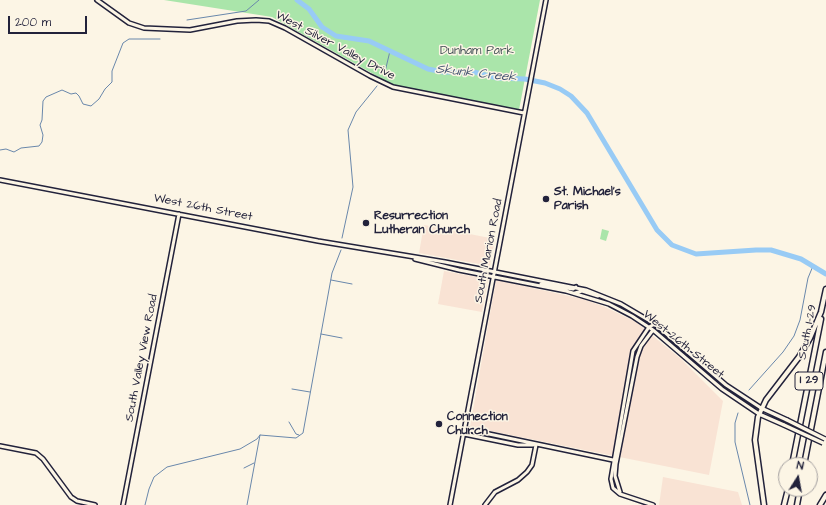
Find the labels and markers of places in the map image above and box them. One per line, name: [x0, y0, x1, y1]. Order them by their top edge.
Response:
place label: St. Michael's Parish: [554, 185, 621, 213]
marker: St. Michael's Parish: [541, 194, 551, 204]
place label: Resurrection Lutheran Church: [374, 209, 470, 237]
marker: Resurrection Lutheran Church: [361, 218, 371, 228]
place label: Connection Church: [447, 410, 508, 438]
marker: Connection Church: [434, 419, 444, 429]

